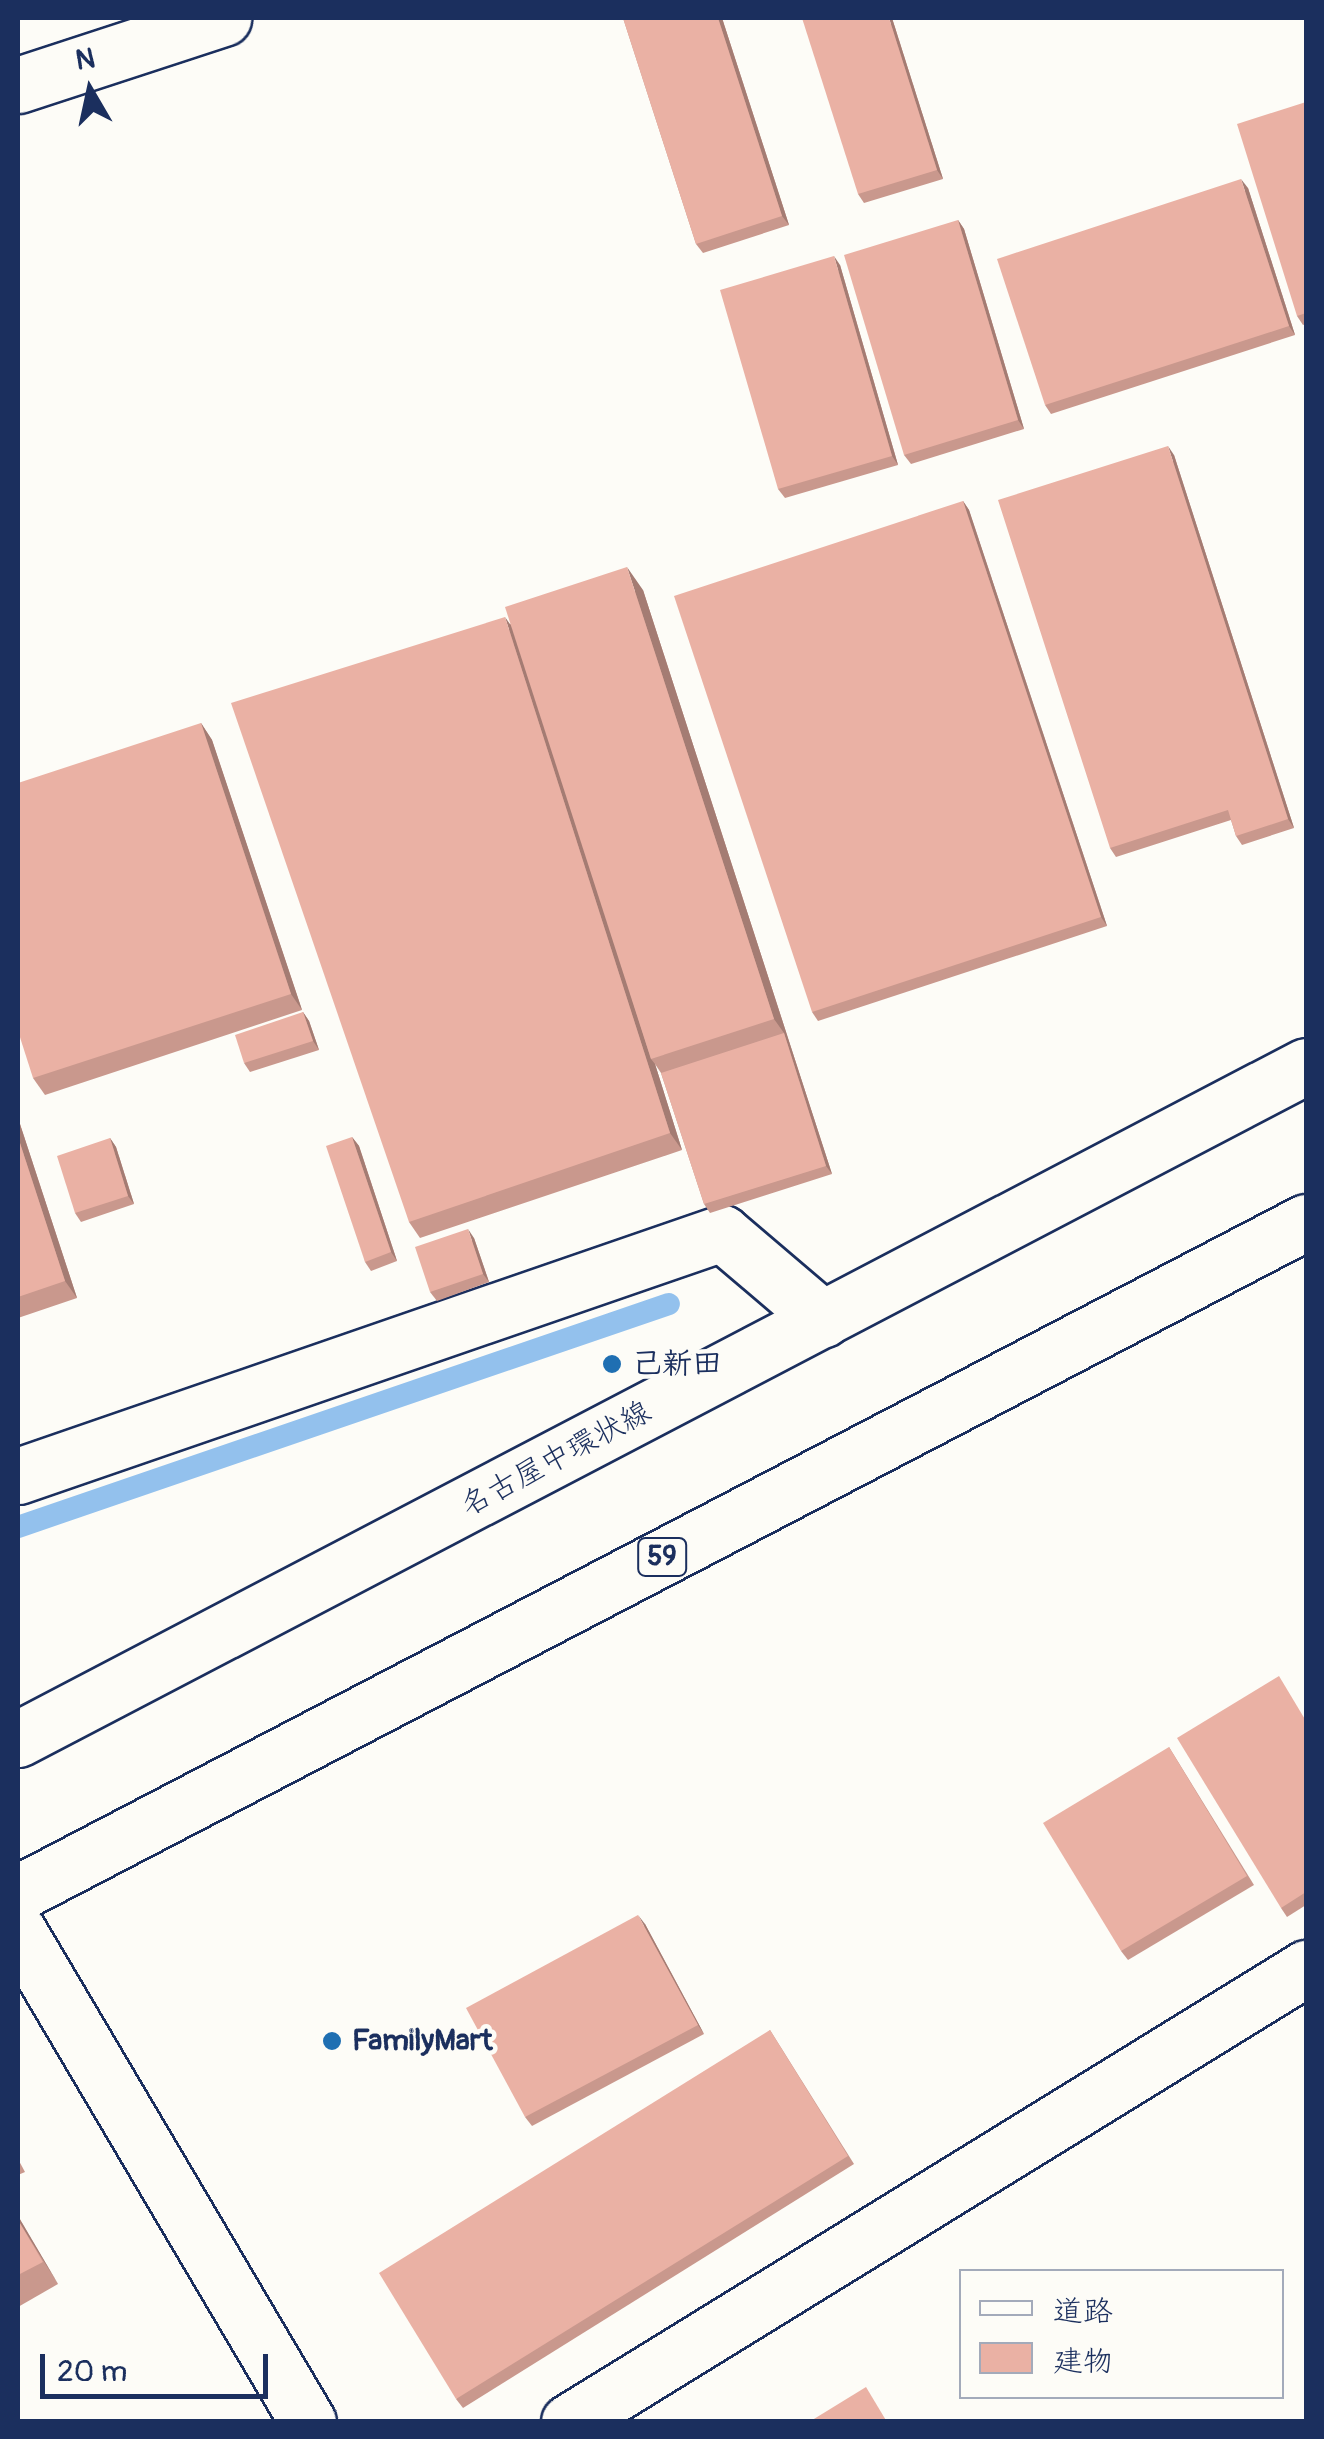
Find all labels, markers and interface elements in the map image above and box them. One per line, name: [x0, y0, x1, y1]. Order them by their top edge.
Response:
north arrow: [40, 40, 140, 140]
text: N: [73, 41, 97, 79]
place label: 己新田: [632, 1346, 722, 1382]
marker: 己新田: [601, 1353, 623, 1375]
street label: 名古屋中環状線: [455, 1394, 657, 1524]
road number: 59: [637, 1534, 687, 1580]
place label: FamilyMart: [352, 2023, 492, 2059]
marker: FamilyMart: [321, 2030, 343, 2052]
legend: [959, 2269, 1284, 2399]
text: 道路: [1053, 2293, 1113, 2330]
scale bar: [45, 2334, 272, 2396]
text: 建物: [1053, 2343, 1113, 2380]
text: 20 m: [57, 2353, 127, 2390]

